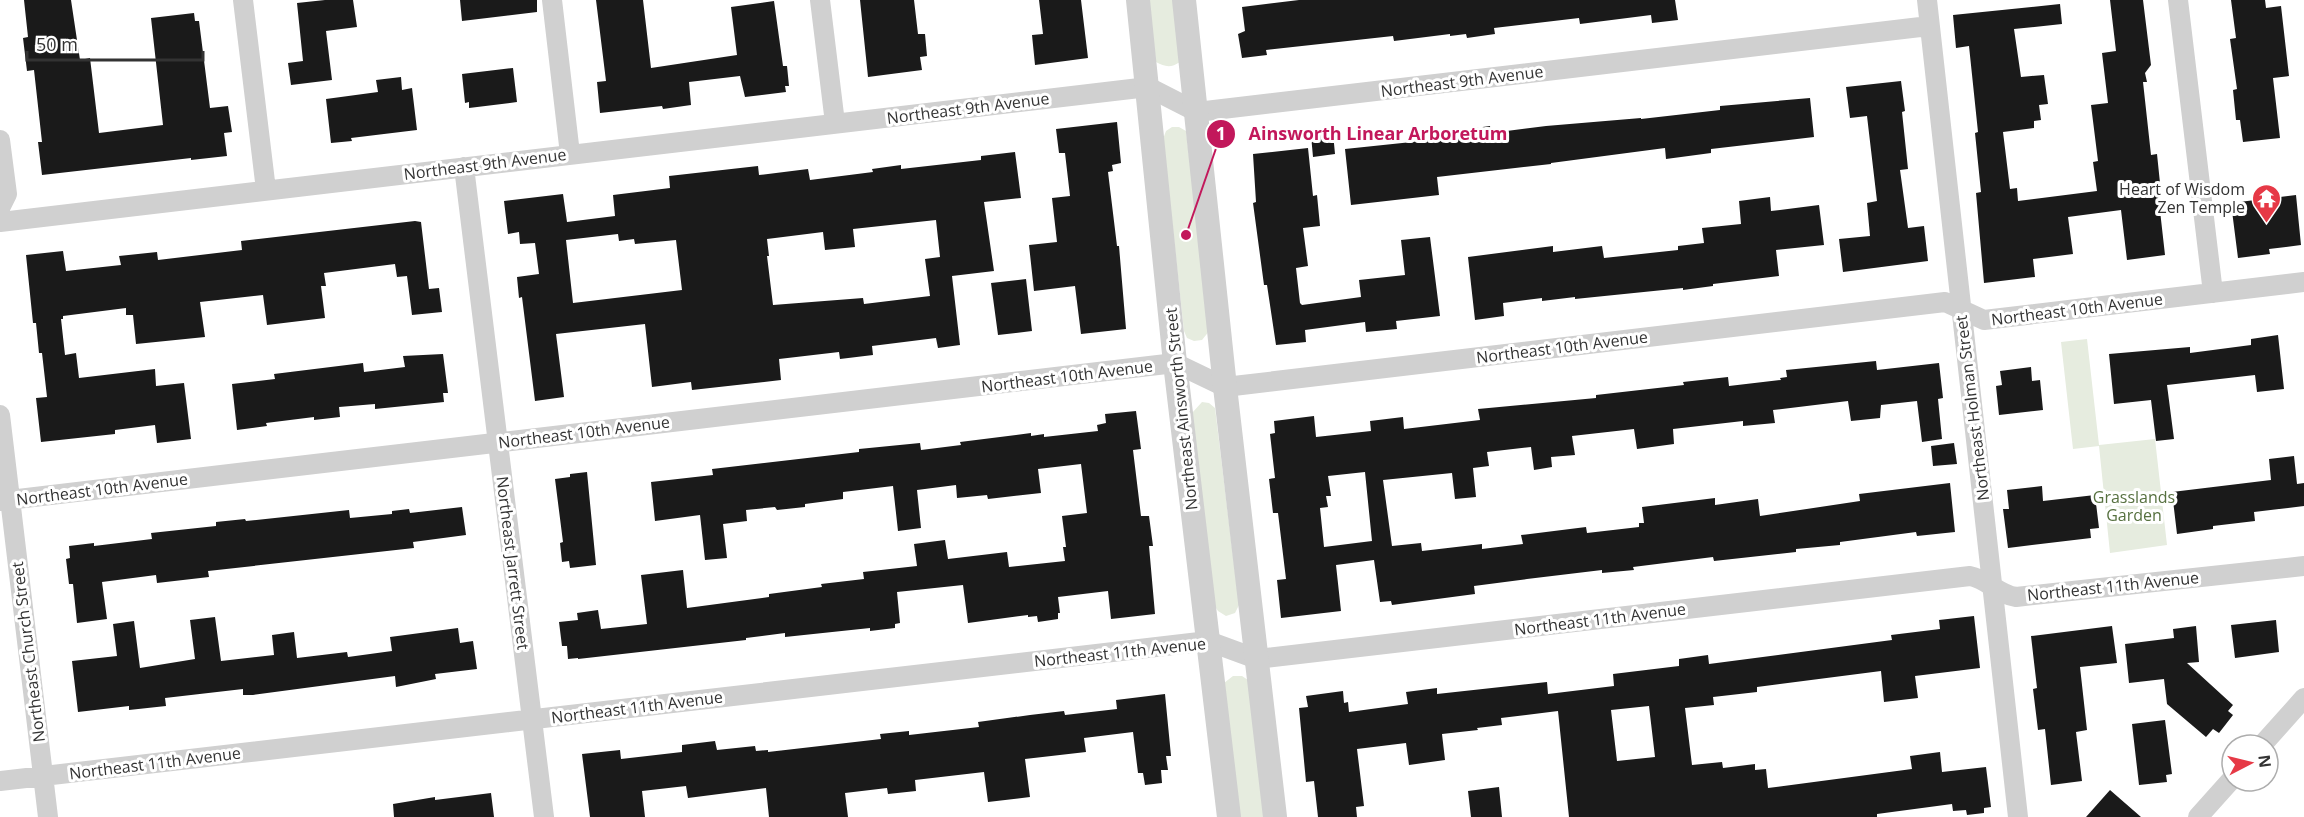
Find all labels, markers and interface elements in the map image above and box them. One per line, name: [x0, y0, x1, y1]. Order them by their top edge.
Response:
scale bar: [27, 24, 202, 62]
text: 50 m: [36, 32, 78, 56]
street label: Northeast 9th Avenue: [1379, 60, 1545, 102]
street label: Northeast 9th Avenue: [885, 87, 1051, 129]
callout: Ainsworth Linear Arboretum: [1206, 116, 1519, 152]
text: 1: [1216, 121, 1226, 145]
text: Ainsworth Linear Arboretum: [1249, 121, 1507, 145]
street label: Northeast 9th Avenue: [402, 143, 568, 185]
place label: Heart of Wisdom Zen Temple: [2119, 178, 2245, 218]
temple icon: Heart of Wisdom Zen Temple: [2250, 182, 2282, 224]
street label: Northeast 10th Avenue: [1990, 288, 2164, 330]
street label: Northeast Ainsworth Street: [1159, 306, 1203, 511]
street label: Northeast Holman Street: [1950, 314, 1994, 502]
street label: Northeast 10th Avenue: [1475, 326, 1649, 368]
street label: Northeast 10th Avenue: [980, 355, 1154, 397]
street label: Northeast 10th Avenue: [497, 411, 671, 453]
street label: Northeast 10th Avenue: [15, 468, 189, 510]
street label: Northeast Jarrett Street: [491, 475, 535, 651]
park label: Grasslands Garden: [2093, 486, 2175, 526]
street label: Northeast Church Street: [6, 560, 50, 743]
street label: Northeast 11th Avenue: [2026, 566, 2200, 606]
street label: Northeast 11th Avenue: [1513, 598, 1687, 640]
street label: Northeast 11th Avenue: [1033, 632, 1207, 672]
street label: Northeast 11th Avenue: [550, 686, 724, 728]
north arrow: [2220, 733, 2280, 793]
street label: Northeast 11th Avenue: [68, 742, 242, 784]
text: N: [2253, 753, 2277, 769]

